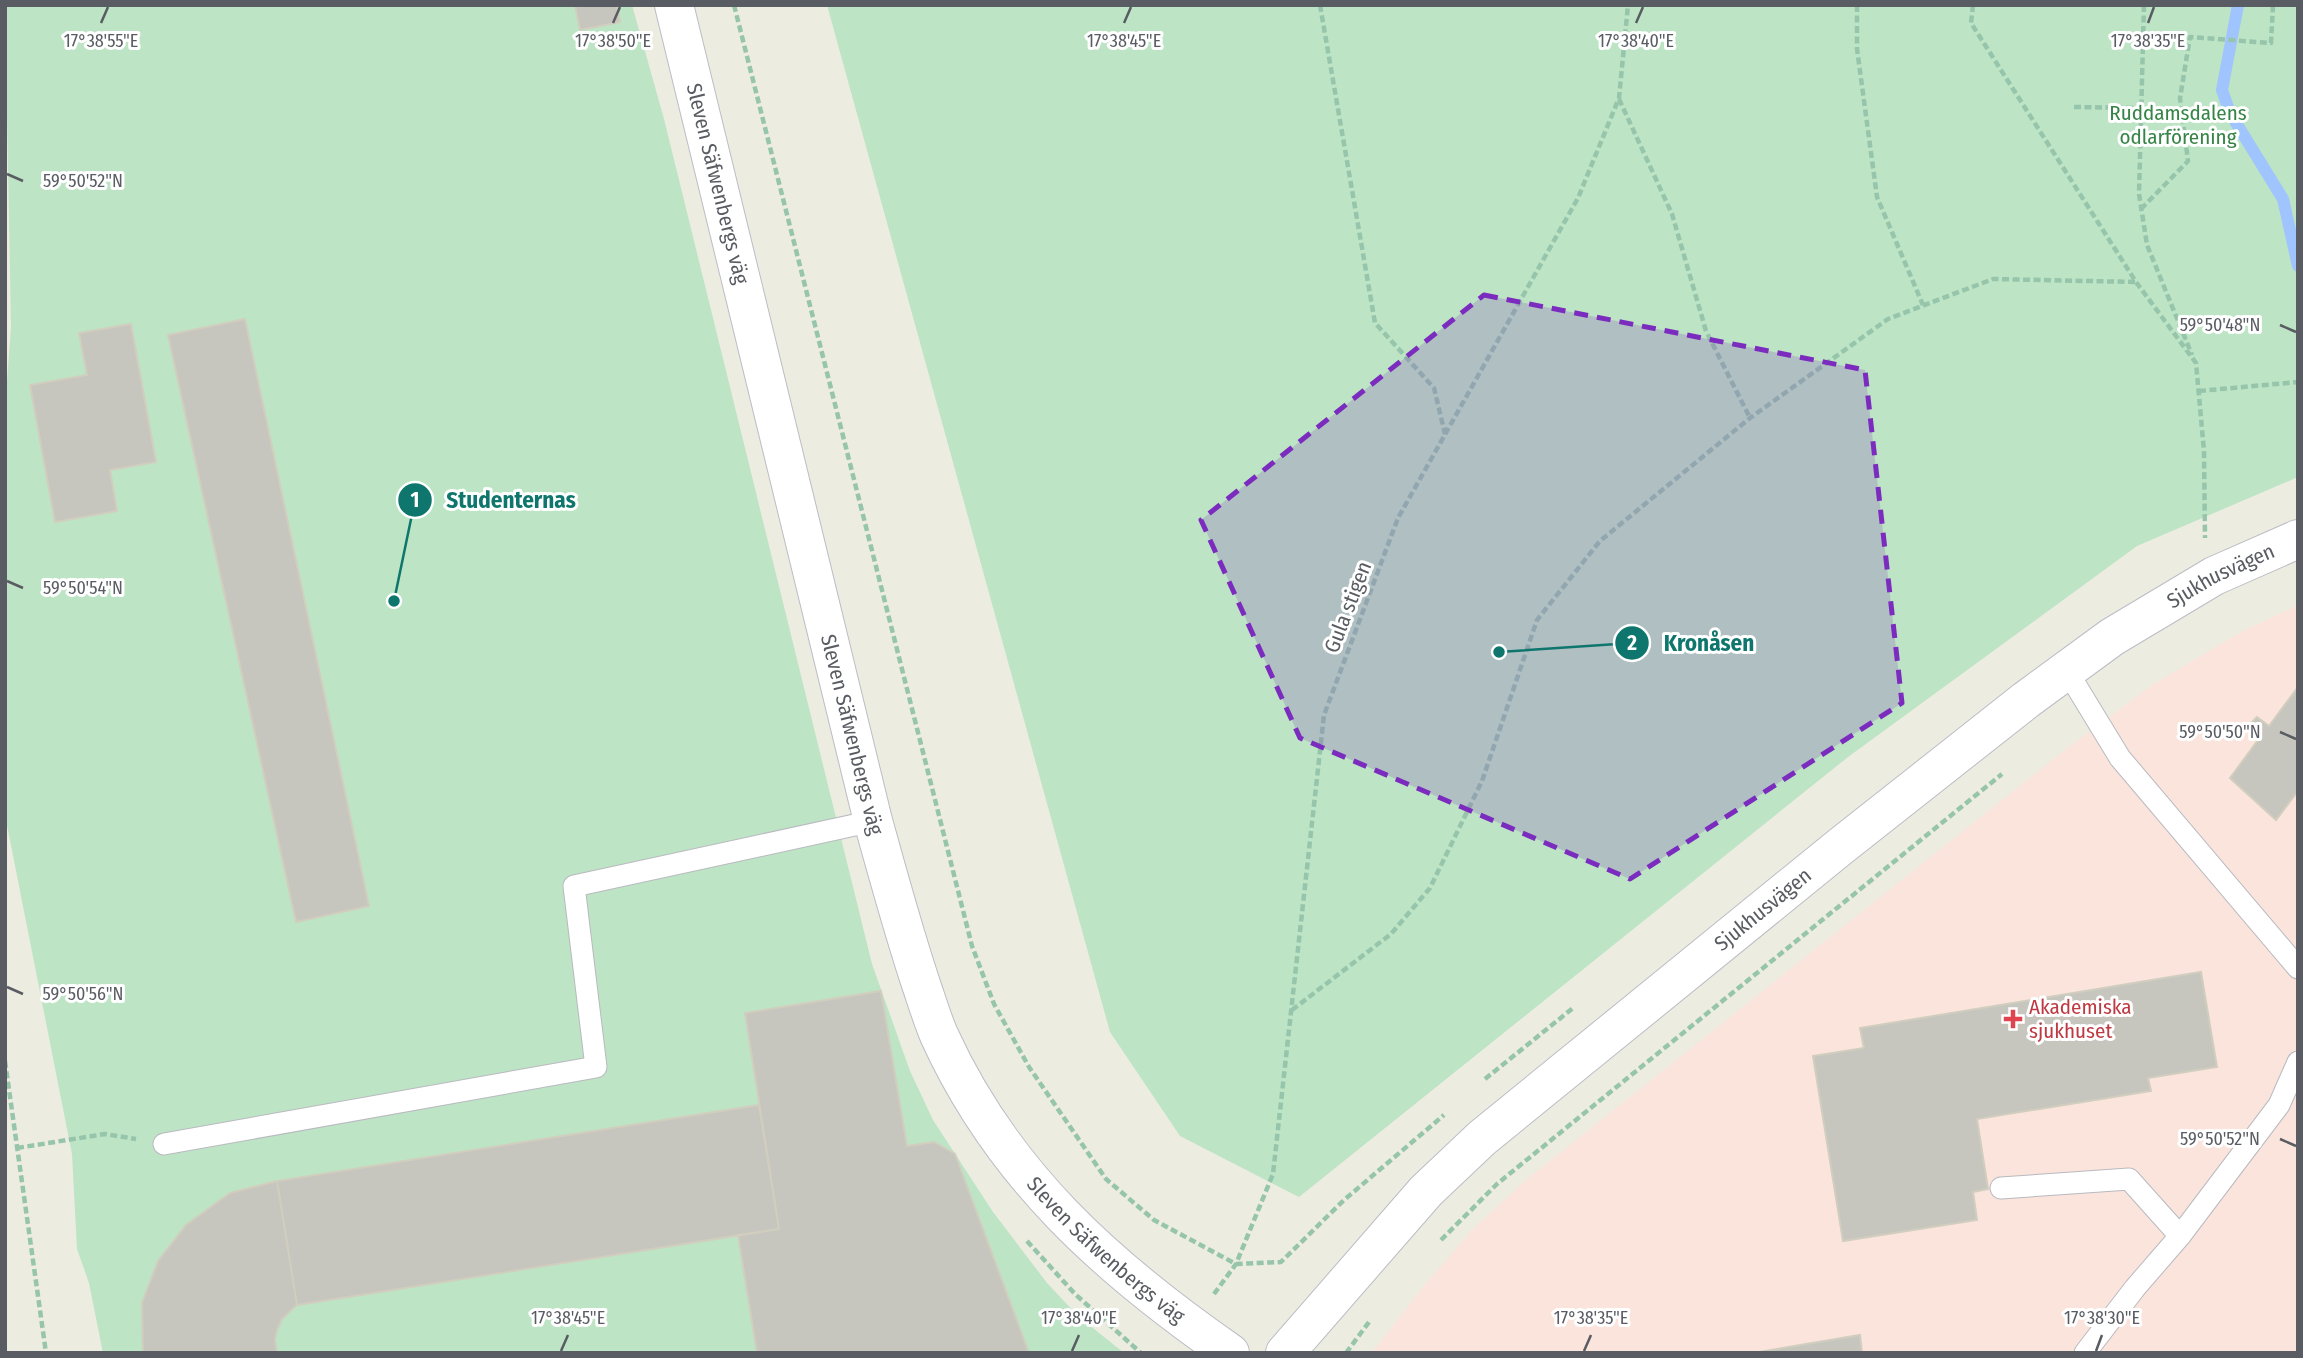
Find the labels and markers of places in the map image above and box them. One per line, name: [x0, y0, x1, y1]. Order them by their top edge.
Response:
callout: Studenternas: [397, 478, 590, 522]
callout: Kronåsen: [1615, 621, 1768, 665]
place label: Akademiska sjukhuset: [2029, 994, 2132, 1044]
marker: Akademiska sjukhuset: [2003, 1009, 2023, 1029]

